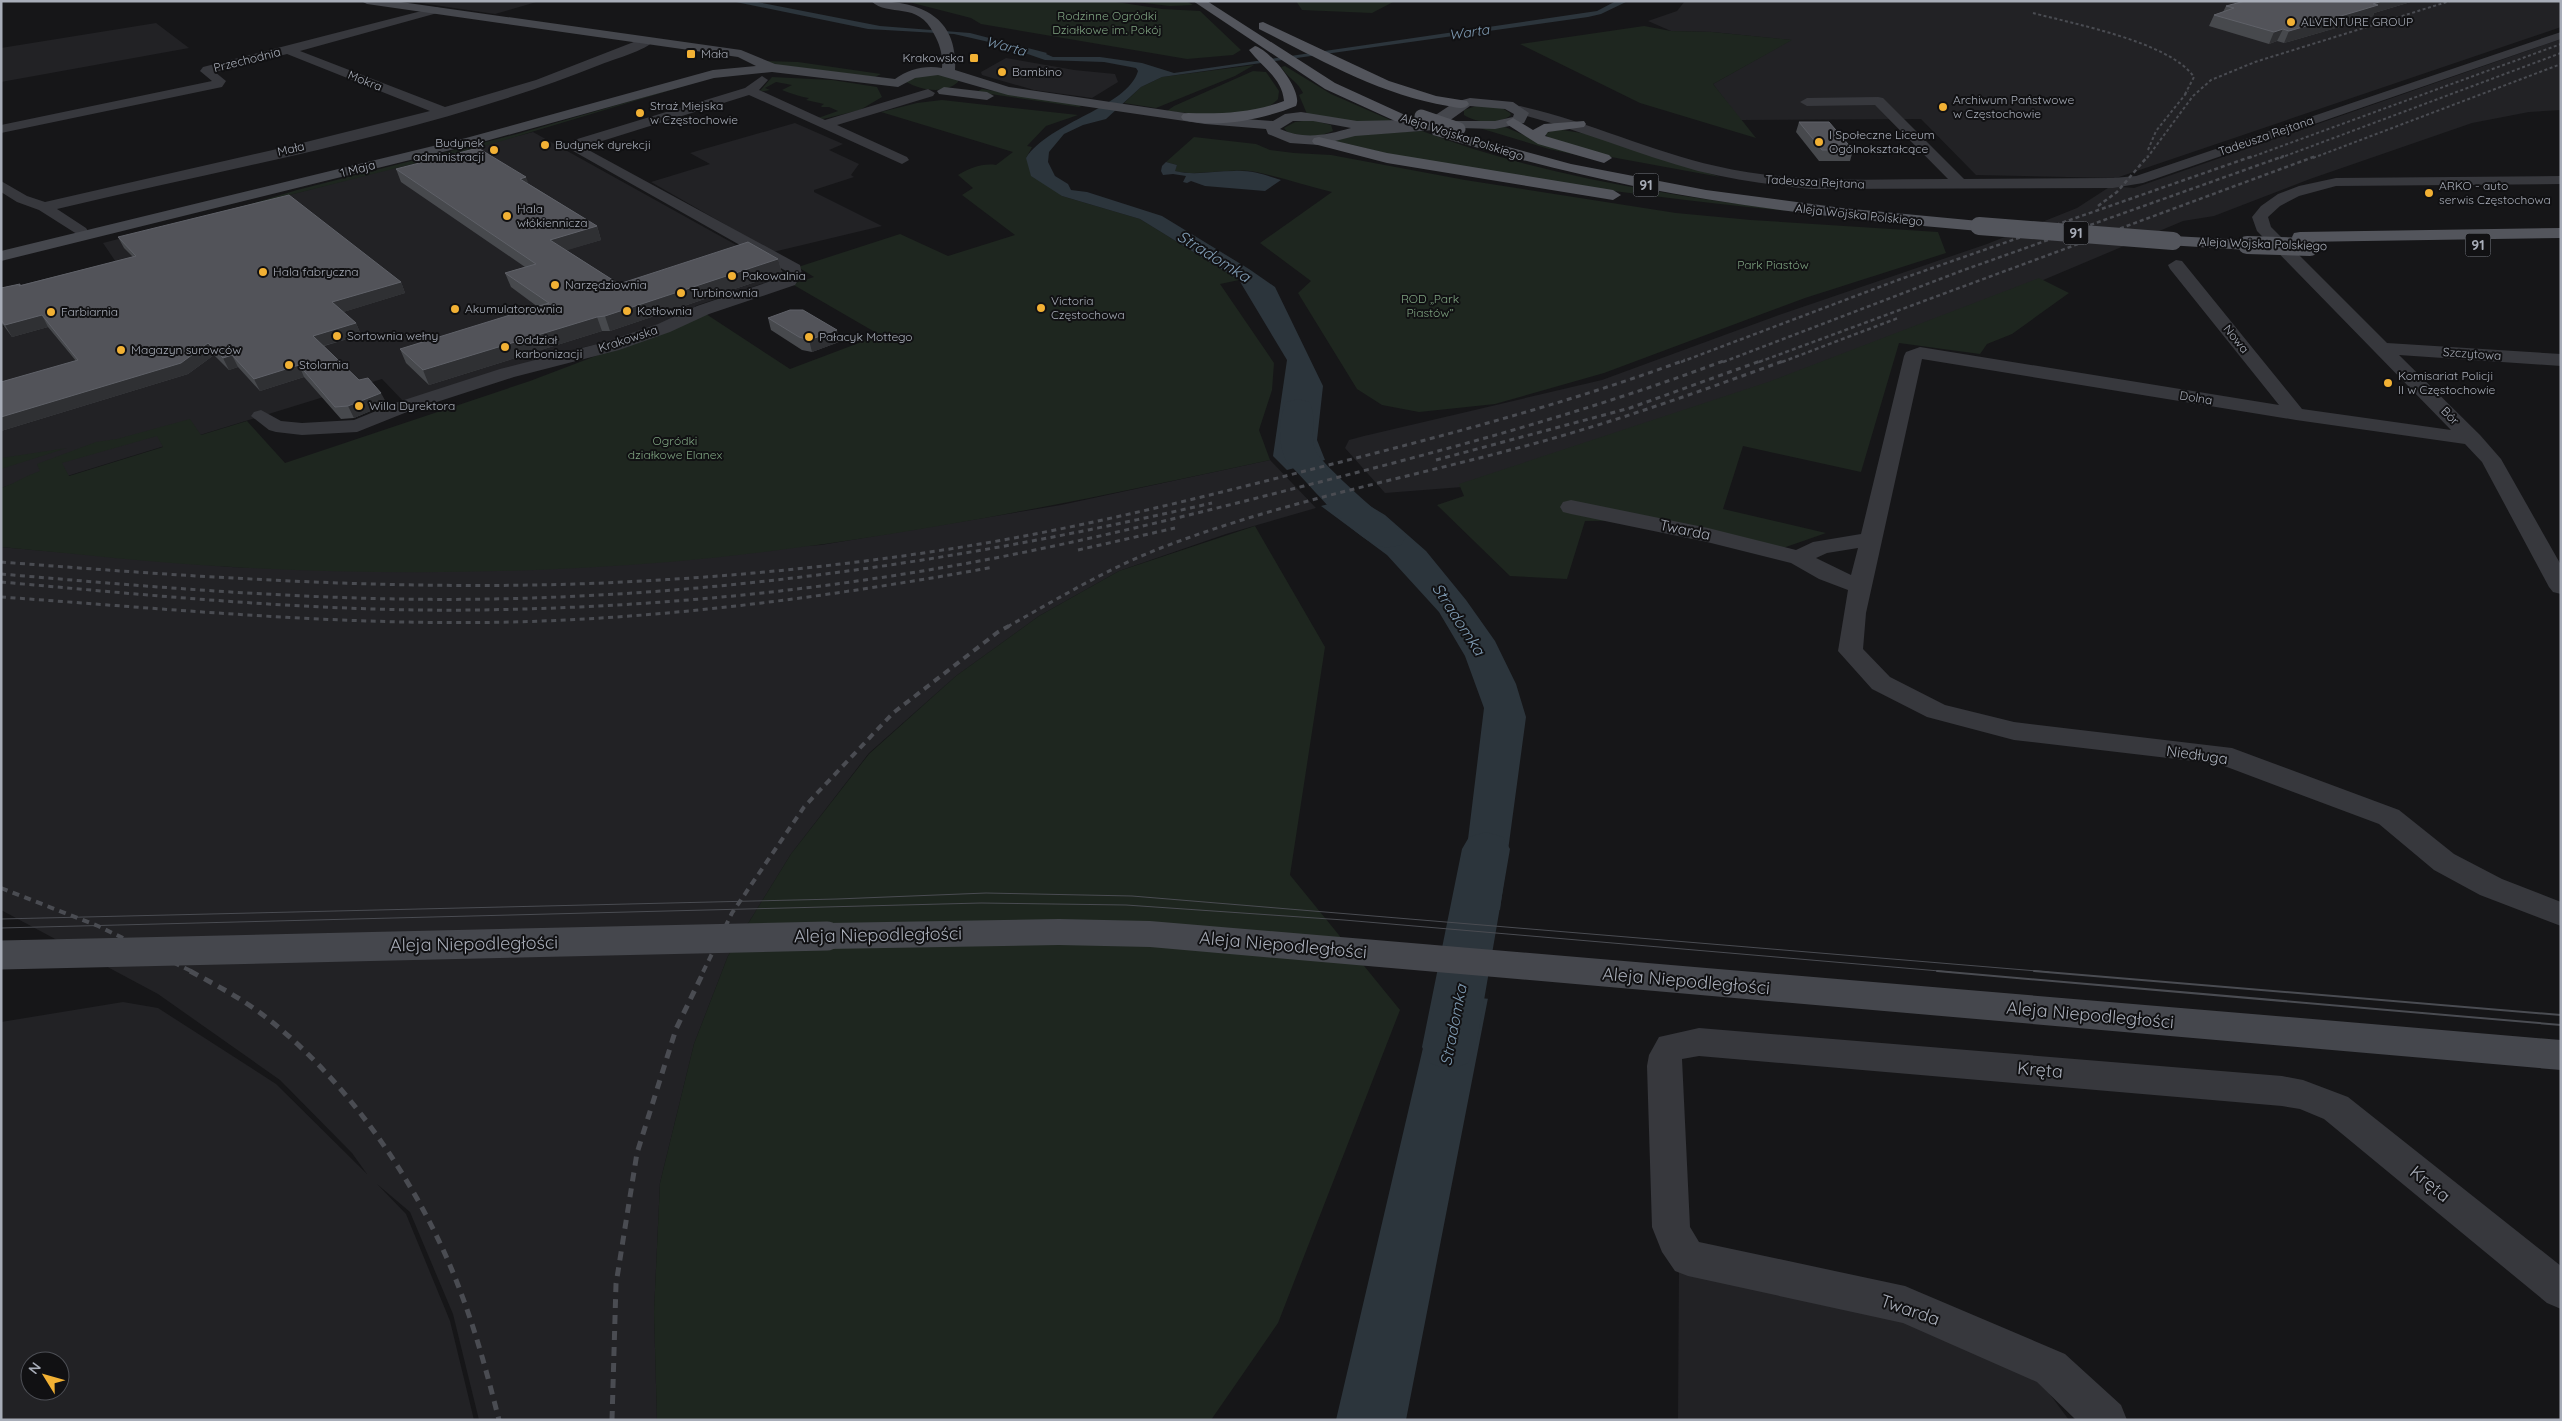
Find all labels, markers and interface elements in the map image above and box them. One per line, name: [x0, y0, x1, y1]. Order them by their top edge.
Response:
park label: Rodzinne Ogródki Działkowe im. Pokój: [1052, 8, 1162, 37]
place label: ALVENTURE GROUP: [2301, 14, 2413, 29]
marker: ALVENTURE GROUP: [2285, 16, 2297, 28]
water label: Warta: [1448, 20, 1492, 44]
water label: Warta: [984, 32, 1029, 60]
street label: Przechodnia: [212, 44, 282, 75]
place label: Mała: [701, 46, 728, 61]
marker: Mała: [685, 48, 697, 60]
place label: Krakowska: [903, 50, 964, 65]
marker: Krakowska: [968, 52, 980, 64]
place label: Bambino: [1012, 64, 1062, 79]
marker: Bambino: [996, 66, 1008, 78]
street label: Mokra: [346, 67, 384, 94]
place label: Archiwum Państwowe w Częstochowie: [1953, 92, 2075, 121]
place label: Straż Miejska w Częstochowie: [650, 98, 738, 127]
marker: Archiwum Państwowe w Częstochowie: [1937, 101, 1949, 113]
marker: Straż Miejska w Częstochowie: [634, 107, 646, 119]
street label: Aleja Wojska Polskiego: [1399, 110, 1525, 163]
street label: Tadeusza Rejtana: [2216, 112, 2315, 159]
place label: I Społeczne Liceum Ogólnokształcące: [1829, 127, 1935, 156]
place label: Budynek administracji: [413, 135, 484, 164]
marker: I Społeczne Liceum Ogólnokształcące: [1813, 136, 1825, 148]
place label: Budynek dyrekcji: [555, 137, 651, 152]
street label: Mała: [276, 138, 306, 159]
marker: Budynek dyrekcji: [539, 139, 551, 151]
marker: Budynek administracji: [488, 144, 500, 156]
street label: 1 Maja: [339, 157, 377, 180]
street label: Tadeusza Rejtana: [1765, 171, 1865, 192]
road number: 91: [1634, 174, 1658, 196]
place label: ARKO - auto serwis Częstochowa: [2439, 178, 2551, 207]
marker: ARKO - auto serwis Częstochowa: [2423, 187, 2435, 199]
street label: Aleja Wojska Polskiego: [1794, 200, 1924, 229]
place label: Hala włókiennicza: [517, 201, 588, 230]
marker: Hala włókiennicza: [501, 210, 513, 222]
road number: 91: [2064, 222, 2088, 244]
water label: Stradomka: [1174, 226, 1255, 287]
street label: Aleja Wojska Polskiego: [2199, 234, 2327, 253]
road number: 91: [2466, 234, 2490, 256]
park label: Park Piastów: [1737, 257, 1809, 272]
place label: Hala fabryczna: [273, 264, 359, 279]
marker: Hala fabryczna: [257, 266, 269, 278]
place label: Pakowalnia: [742, 268, 806, 283]
marker: Pakowalnia: [726, 270, 738, 282]
place label: Narzędziownia: [565, 277, 647, 292]
marker: Narzędziownia: [549, 279, 561, 291]
place label: Turbinownia: [691, 285, 758, 300]
marker: Turbinownia: [675, 287, 687, 299]
park label: ROD „Park Piastów”: [1401, 291, 1459, 320]
place label: Victoria Częstochowa: [1051, 293, 1125, 322]
place label: Akumulatorownia: [465, 301, 562, 316]
marker: Victoria Częstochowa: [1035, 302, 1047, 314]
marker: Akumulatorownia: [449, 303, 461, 315]
place label: Kotłownia: [637, 303, 692, 318]
place label: Farbiarnia: [61, 304, 118, 319]
marker: Kotłownia: [621, 305, 633, 317]
marker: Farbiarnia: [45, 306, 57, 318]
street label: Nowa: [2220, 321, 2252, 356]
street label: Krakowska: [596, 322, 659, 355]
place label: Sortownia wełny: [347, 328, 438, 343]
place label: Pałacyk Mottego: [819, 329, 913, 344]
marker: Sortownia wełny: [331, 330, 343, 342]
marker: Pałacyk Mottego: [803, 331, 815, 343]
place label: Oddział karbonizacji: [515, 332, 582, 361]
marker: Oddział karbonizacji: [499, 341, 511, 353]
place label: Magazyn surowców: [131, 342, 241, 357]
marker: Magazyn surowców: [115, 344, 127, 356]
street label: Szczytowa: [2442, 344, 2502, 363]
place label: Stolarnia: [299, 357, 348, 372]
marker: Stolarnia: [283, 359, 295, 371]
place label: Komisariat Policji II w Częstochowie: [2398, 368, 2496, 397]
marker: Komisariat Policji II w Częstochowie: [2382, 377, 2394, 389]
street label: Dolna: [2179, 388, 2214, 407]
place label: Willa Dyrektora: [369, 398, 455, 413]
marker: Willa Dyrektora: [353, 400, 365, 412]
street label: Bór: [2438, 403, 2463, 428]
park label: Ogródki działkowe Elanex: [628, 433, 722, 462]
street label: Twarda: [1658, 515, 1712, 544]
water label: Stradomka: [1428, 579, 1490, 660]
street label: Niedługa: [2165, 741, 2229, 768]
street label: Aleja Niepodległości: [794, 922, 962, 947]
street label: Aleja Niepodległości: [1198, 926, 1368, 963]
street label: Aleja Niepodległości: [390, 931, 558, 956]
street label: Aleja Niepodległości: [1601, 962, 1771, 999]
water label: Stradomka: [1435, 981, 1471, 1067]
street label: Aleja Niepodległości: [2005, 996, 2175, 1033]
street label: Kręta: [2016, 1056, 2064, 1083]
street label: Kręta: [2405, 1160, 2455, 1207]
street label: Twarda: [1877, 1289, 1943, 1330]
north arrow: [20, 1351, 70, 1401]
text: N: [24, 1359, 45, 1378]

